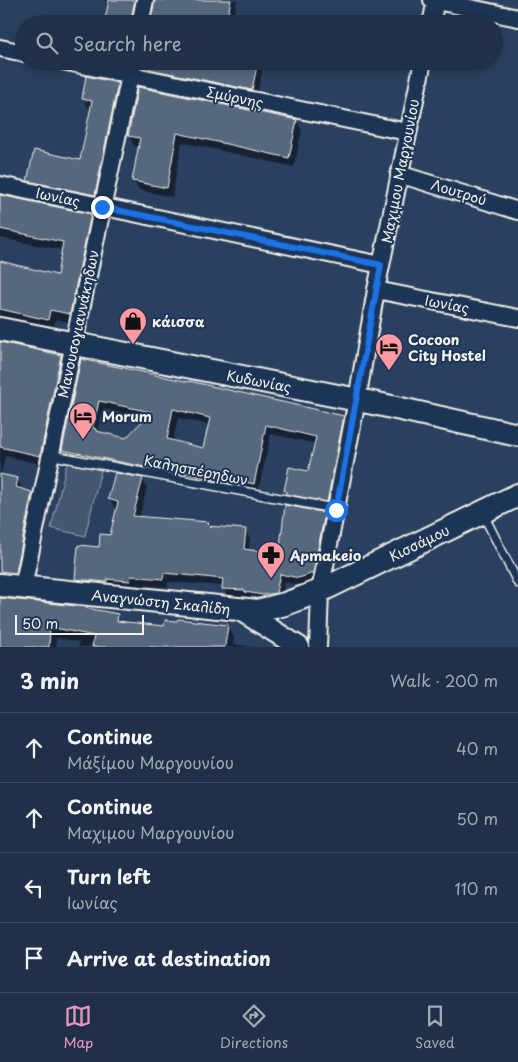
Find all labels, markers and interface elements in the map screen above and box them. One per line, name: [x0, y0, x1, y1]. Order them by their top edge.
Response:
search box: [15, 15, 503, 70]
icon: search: [33, 29, 61, 57]
text: Search here: [73, 29, 182, 57]
street label: Σμύρνης: [205, 81, 265, 113]
street label: Μαχιμου Mαργουνίου: [376, 97, 424, 245]
street label: Λουτρού: [429, 174, 489, 210]
street label: Ιωνίας: [34, 182, 82, 212]
route end: [91, 196, 114, 219]
street label: Μανουσογιαννάκηδων: [52, 248, 104, 400]
street label: Ιωνίας: [423, 289, 471, 319]
shop icon: κάισσα: [118, 306, 148, 345]
place label: κάισσα: [152, 311, 205, 332]
place label: Cocoon City Hostel: [408, 329, 486, 366]
hotel icon: Cocoon City Hostel: [374, 332, 404, 371]
street label: Κυδωνίας: [225, 364, 293, 398]
hotel icon: Morum: [68, 401, 98, 440]
place label: Morum: [102, 406, 152, 427]
street label: Καλησπέρηδων: [142, 450, 250, 490]
route start: [325, 499, 348, 522]
street label: Κισσάμου: [385, 519, 453, 567]
pharmacy icon: Apmakeio: [256, 540, 286, 579]
place label: Apmakeio: [289, 545, 361, 566]
street label: Αναγνώστη Σκαλίδη: [91, 584, 231, 620]
scale bar: [15, 612, 144, 635]
text: 50 m: [22, 613, 58, 634]
text: 3 min: [20, 664, 79, 696]
text: Walk · 200 m: [390, 668, 498, 692]
text: Continue: [67, 722, 153, 750]
icon: ahead: [20, 734, 48, 762]
text: 40 m: [456, 736, 498, 760]
text: Μάξίμου Mαργουνίου: [67, 750, 234, 774]
text: Continue: [67, 792, 153, 820]
icon: ahead: [20, 804, 48, 832]
text: 50 m: [457, 806, 498, 830]
text: Μαχιμου Mαργουνίου: [67, 820, 234, 844]
text: Turn left: [67, 862, 151, 890]
icon: left: [20, 874, 48, 902]
text: 110 m: [455, 876, 498, 900]
text: Ιωνίας: [67, 890, 118, 914]
icon: arrive: [20, 944, 48, 972]
text: Arrive at destination: [67, 944, 271, 972]
tab: Map: [63, 1002, 93, 1053]
tab: Directions: [220, 1002, 288, 1053]
tab: Saved: [415, 1002, 455, 1053]

